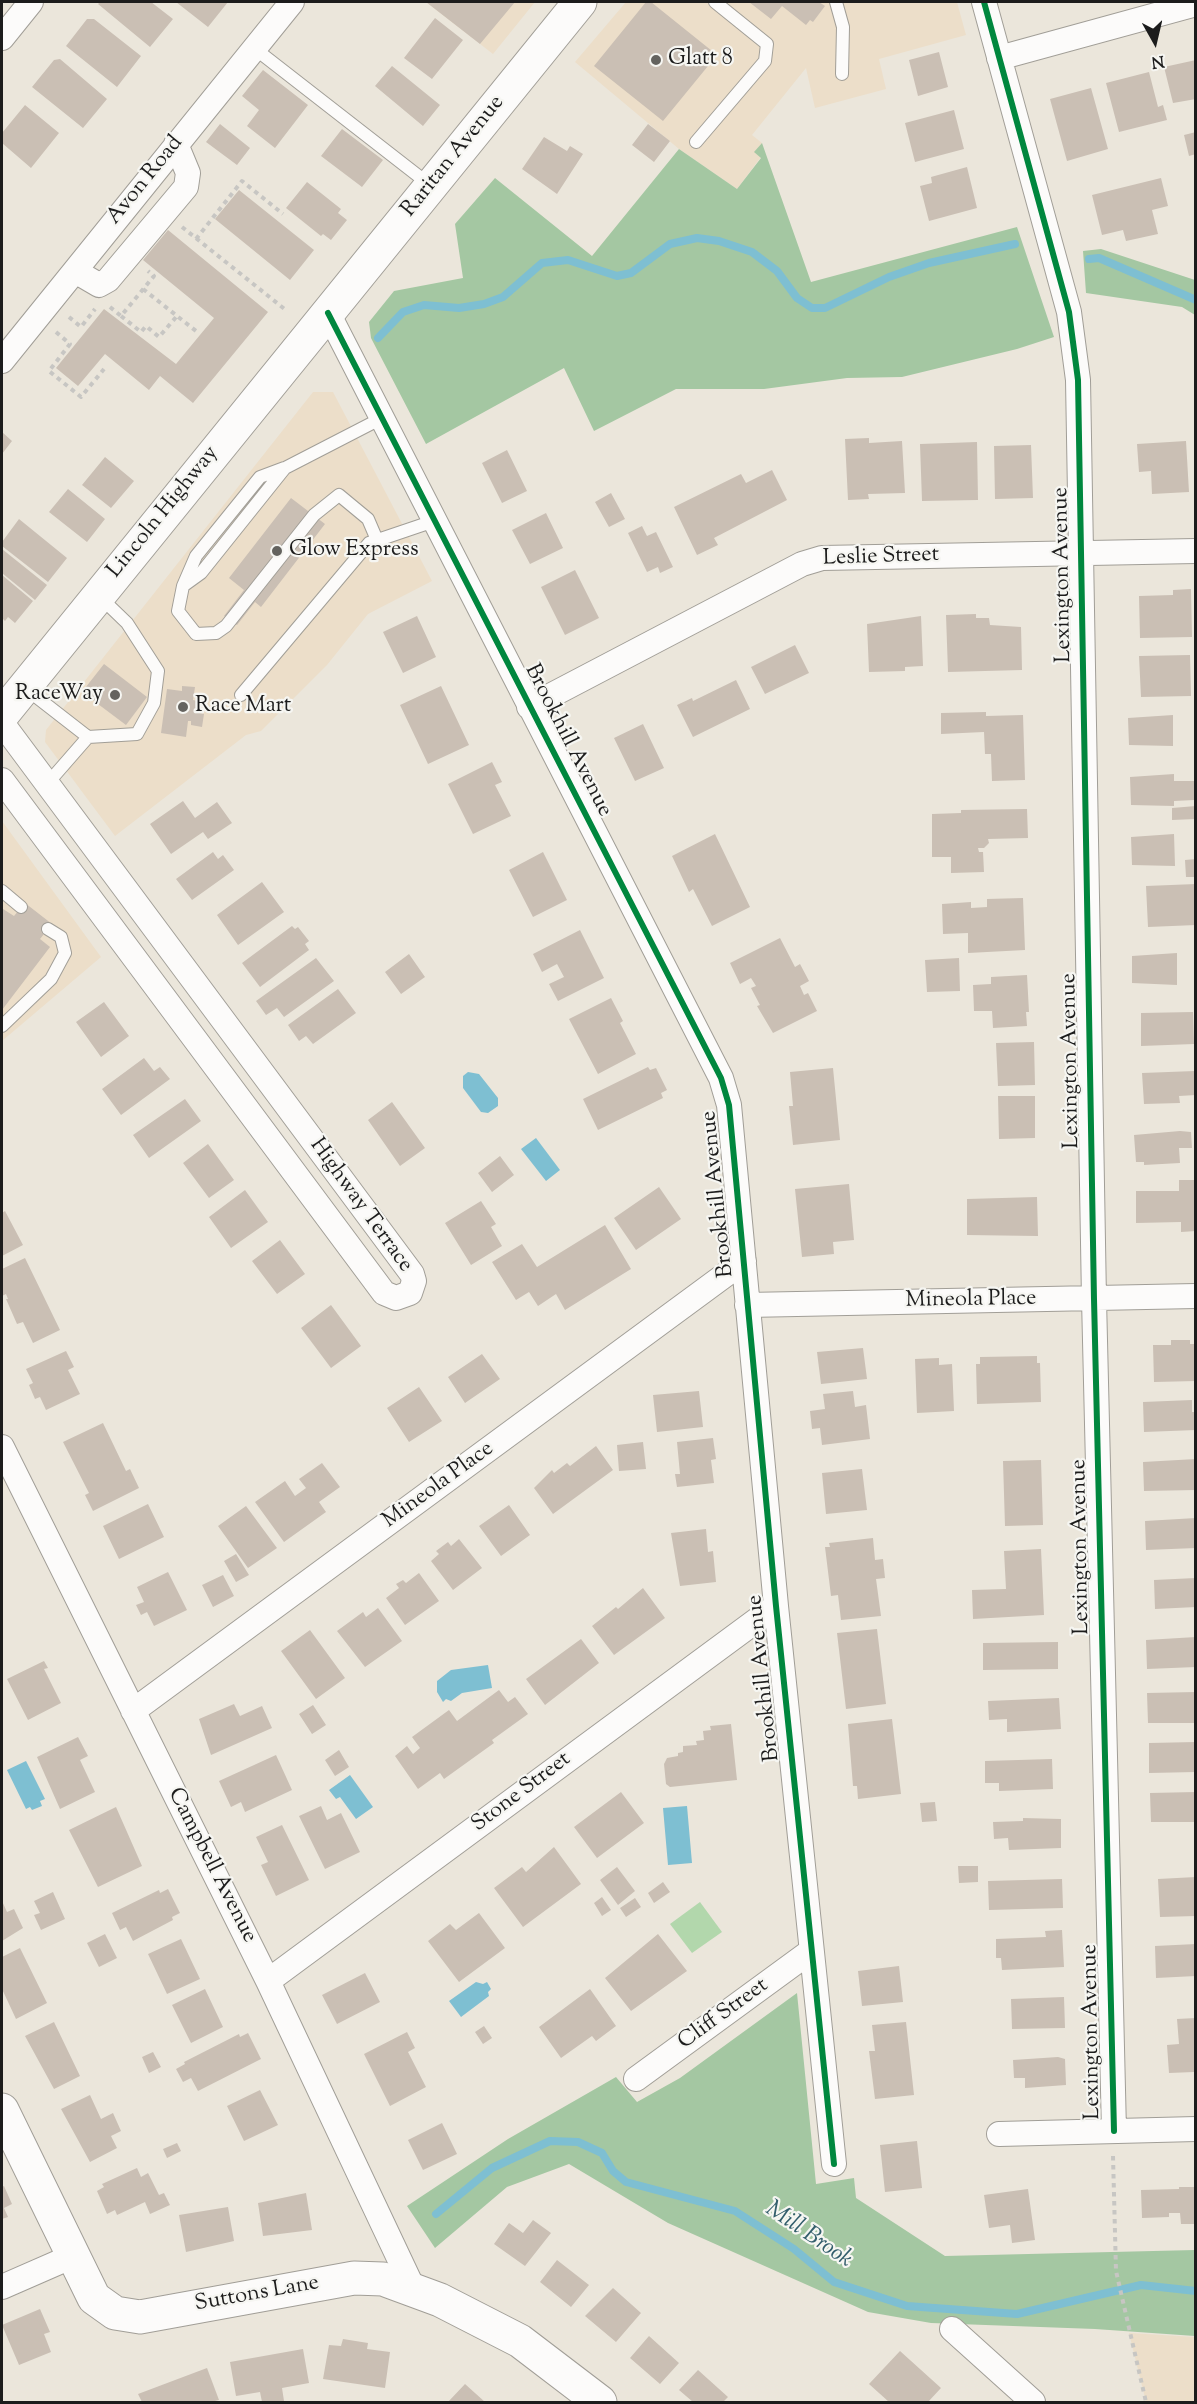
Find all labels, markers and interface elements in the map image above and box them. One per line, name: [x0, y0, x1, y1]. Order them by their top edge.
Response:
north arrow: [1125, 12, 1185, 72]
place label: Glatt 8: [668, 47, 733, 73]
text: N: [1150, 48, 1166, 73]
marker: Glatt 8: [649, 53, 663, 67]
street label: Raritan Avenue: [397, 91, 511, 223]
street label: Avon Road: [102, 131, 190, 231]
street label: Lincoln Highway: [103, 442, 225, 584]
street label: Lexington Avenue: [1049, 487, 1079, 663]
place label: Glow Express: [289, 538, 419, 564]
street label: Leslie Street: [822, 543, 940, 573]
marker: Glow Express: [270, 544, 284, 558]
street label: Brookhill Avenue: [517, 660, 617, 822]
place label: RaceWay: [15, 682, 103, 708]
marker: RaceWay: [108, 688, 122, 702]
place label: Race Mart: [195, 694, 291, 720]
marker: Race Mart: [176, 700, 190, 714]
street label: Lexington Avenue: [1057, 973, 1087, 1149]
street label: Brookhill Avenue: [697, 1109, 741, 1279]
street label: Highway Terrace: [303, 1134, 417, 1278]
street label: Mineola Place: [905, 1287, 1037, 1315]
street label: Mineola Place: [378, 1437, 500, 1535]
street label: Lexington Avenue: [1067, 1459, 1097, 1635]
street label: Brookhill Avenue: [743, 1593, 787, 1763]
street label: Stone Street: [467, 1747, 577, 1839]
street label: Campbell Avenue: [161, 1784, 261, 1948]
street label: Lexington Avenue: [1078, 1944, 1108, 2120]
street label: Cliff Street: [674, 1973, 774, 2057]
water label: Mill Brook: [759, 2196, 857, 2276]
street label: Suttons Lane: [193, 2271, 321, 2319]

